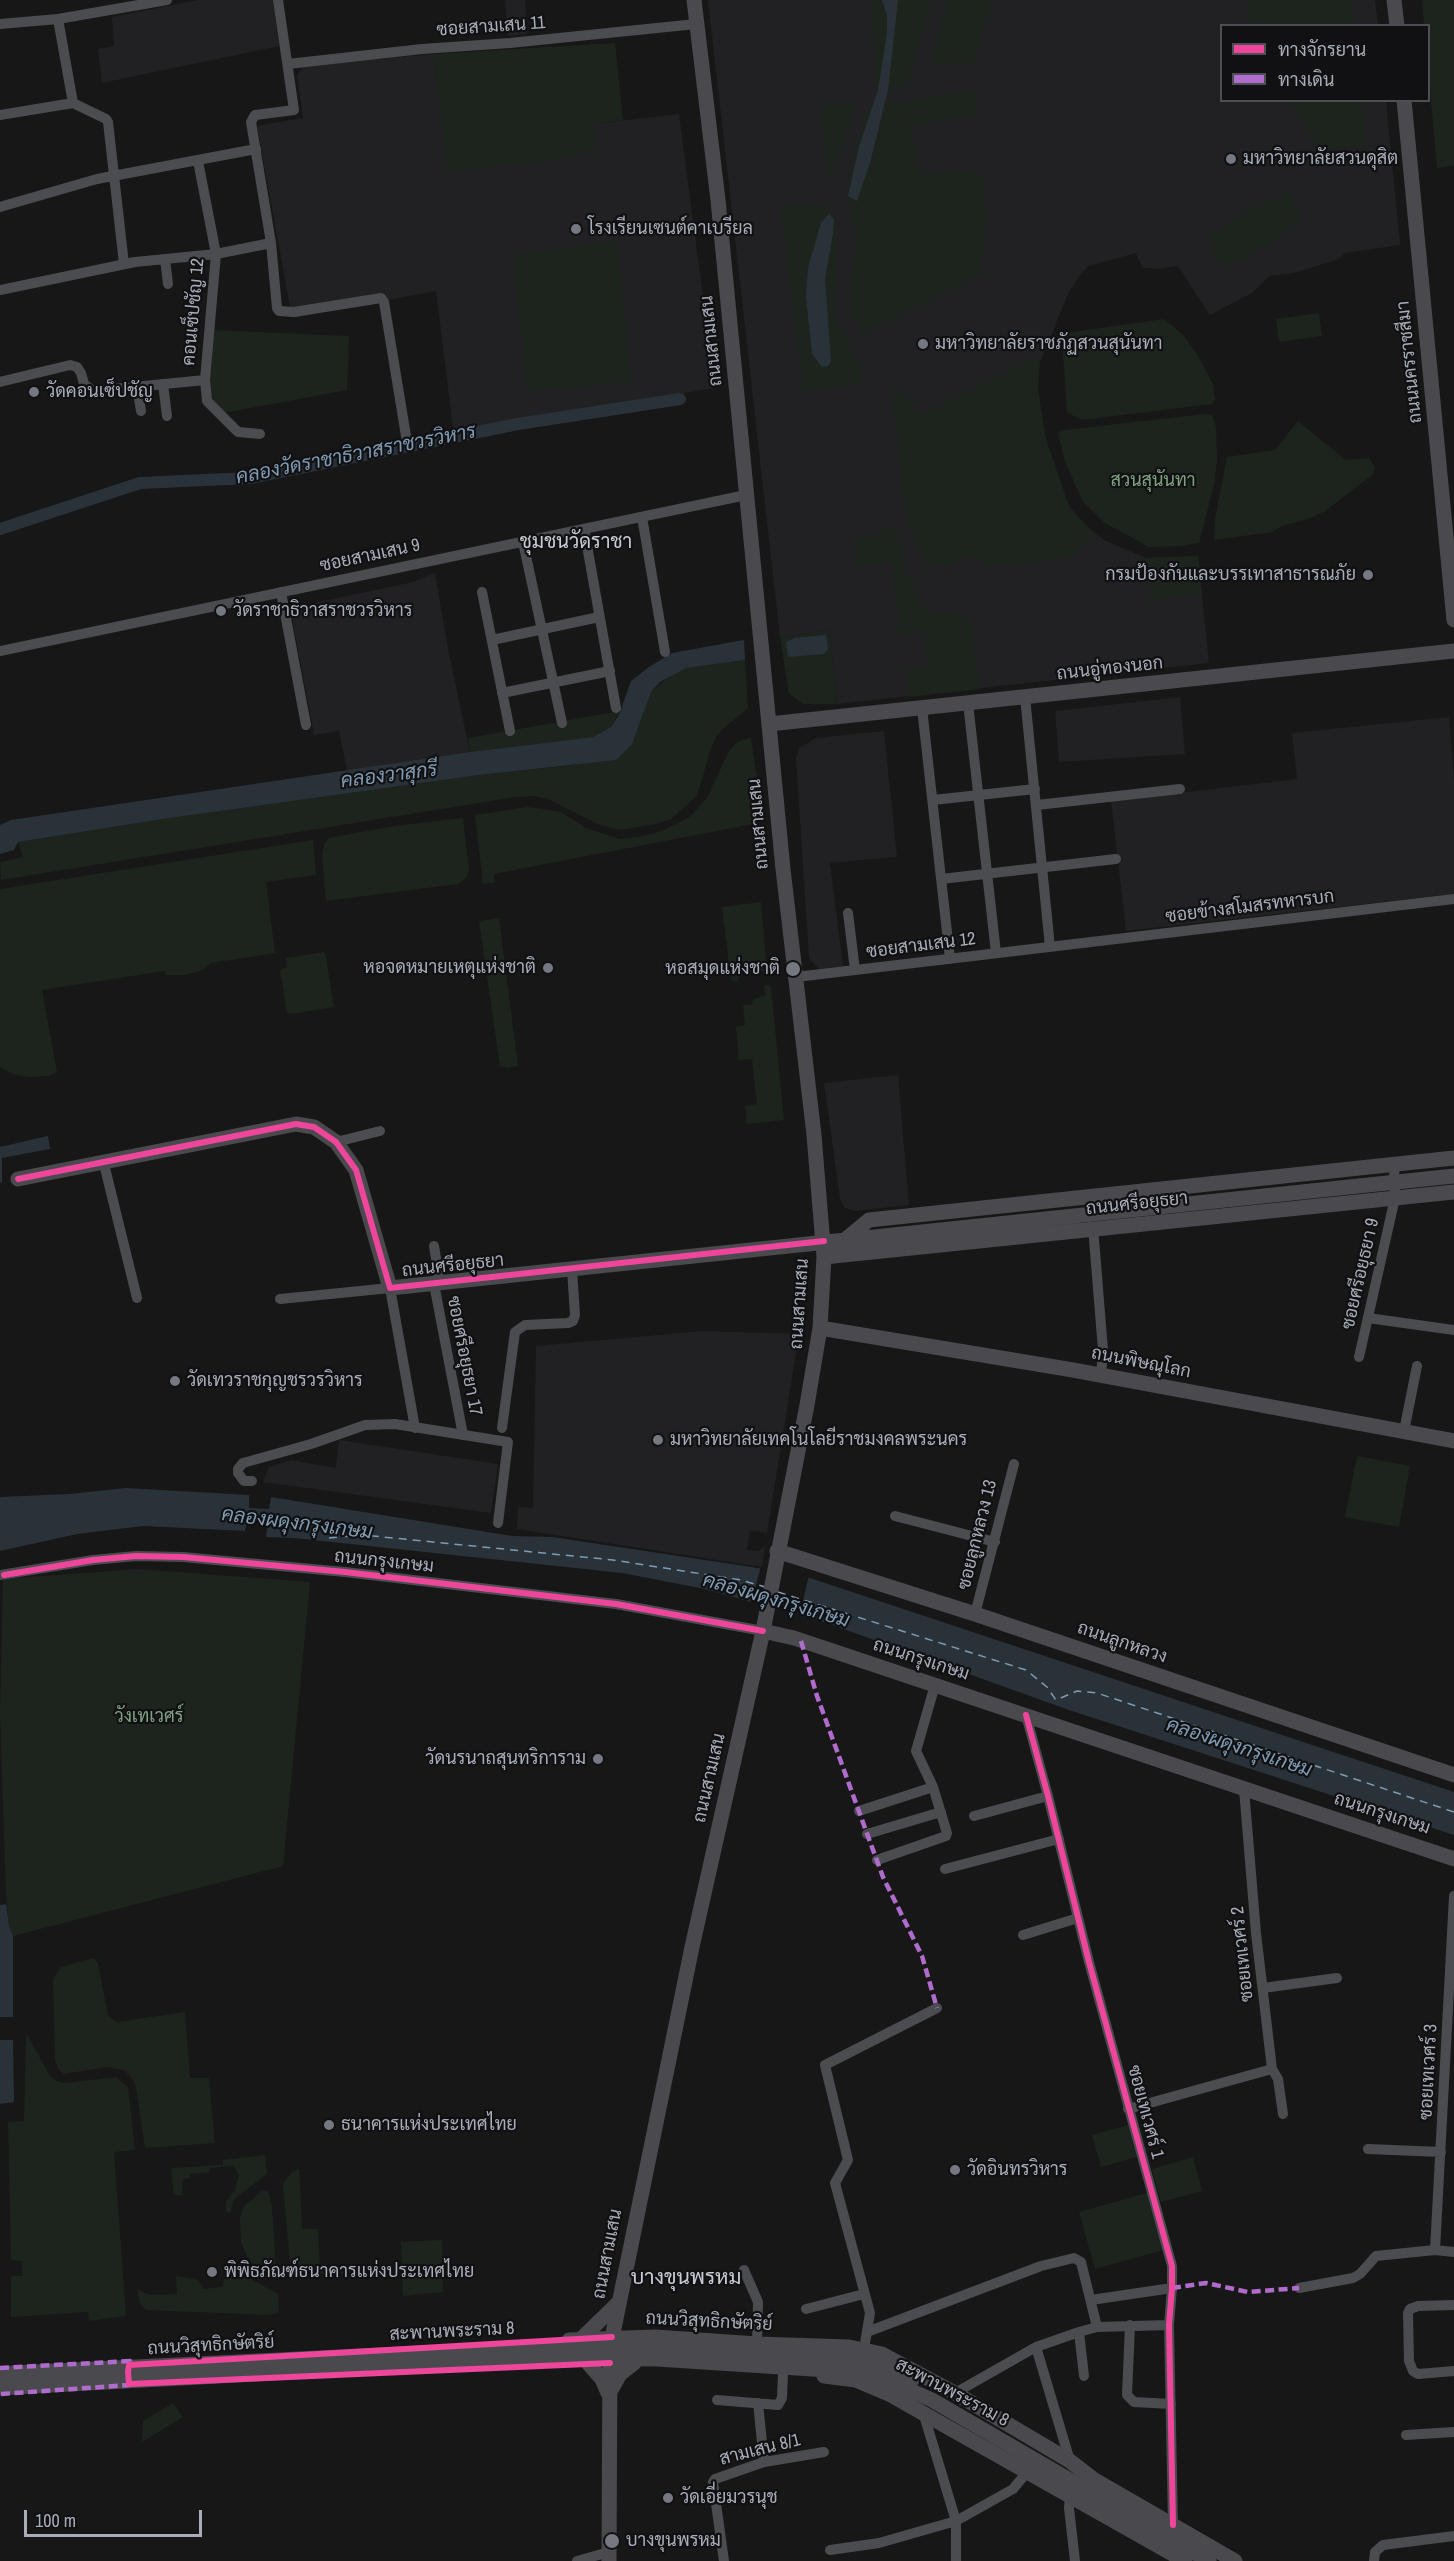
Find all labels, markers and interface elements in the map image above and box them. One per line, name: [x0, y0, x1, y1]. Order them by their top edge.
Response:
street label: ซอยสามเสน 11: [436, 12, 546, 42]
legend: [1220, 24, 1430, 102]
text: ทางจักรยาน: [1278, 37, 1366, 62]
text: ทางเดิน: [1278, 67, 1334, 92]
place label: มหาวิทยาลัยสวนดุสิต: [1243, 148, 1398, 170]
marker: มหาวิทยาลัยสวนดุสิต: [1224, 152, 1238, 166]
place label: โรงเรียนเซนต์คาเบรียล: [588, 218, 753, 240]
marker: โรงเรียนเซนต์คาเบรียล: [569, 222, 583, 236]
street label: คอนเซ็ปชัญ 12: [179, 257, 209, 367]
street label: ถนนสามเสน: [696, 295, 728, 387]
street label: ถนนนครราชสีมา: [1393, 300, 1427, 424]
place label: มหาวิทยาลัยราชภัฏสวนสุนันทา: [935, 333, 1163, 355]
marker: มหาวิทยาลัยราชภัฏสวนสุนันทา: [916, 337, 930, 351]
place label: วัดคอนเซ็ปชัญ: [46, 381, 153, 403]
marker: วัดคอนเซ็ปชัญ: [27, 385, 41, 399]
water label: คลองวัดราชาธิวาสราชวรวิหาร: [234, 420, 478, 490]
park label: สวนสุนันทา: [1110, 470, 1196, 492]
district label: ชุมชนวัดราชา: [520, 531, 632, 555]
street label: ซอยสามเสน 9: [318, 535, 422, 577]
place label: กรมป้องกันและบรรเทาสาธารณภัย: [1105, 564, 1356, 586]
marker: กรมป้องกันและบรรเทาสาธารณภัย: [1361, 568, 1375, 582]
place label: วัดราชาธิวาสราชวรวิหาร: [233, 600, 412, 622]
marker: วัดราชาธิวาสราชวรวิหาร: [214, 604, 228, 618]
street label: ถนนอู่ทองนอก: [1056, 653, 1164, 685]
water label: คลองวาสุกรี: [339, 758, 439, 794]
street label: ถนนสามเสน: [744, 778, 774, 870]
street label: ซอยข้างสโมสรทหารบก: [1164, 886, 1336, 928]
street label: ซอยสามเสน 12: [865, 929, 977, 963]
place label: หอจดหมายเหตุแห่งชาติ: [363, 957, 536, 979]
place label: หอสมุดแห่งชาติ: [665, 958, 780, 980]
marker: หอสมุดแห่งชาติ: [784, 960, 802, 978]
marker: หอจดหมายเหตุแห่งชาติ: [541, 961, 555, 975]
street label: ถนนศรีอยุธยา: [1085, 1188, 1189, 1220]
street label: ซอยศรีอยุธยา 9: [1338, 1216, 1384, 1332]
street label: ถนนศรีอยุธยา: [401, 1250, 505, 1282]
street label: ถนนสามเสน: [786, 1258, 814, 1350]
street label: ซอยศรีอยุธยา 17: [442, 1294, 486, 1418]
street label: ถนนพิษณุโลก: [1089, 1343, 1193, 1383]
place label: วัดเทวราชกุญชรวรวิหาร: [187, 1370, 363, 1392]
marker: วัดเทวราชกุญชรวรวิหาร: [168, 1374, 182, 1388]
place label: มหาวิทยาลัยเทคโนโลยีราชมงคลพระนคร: [670, 1429, 967, 1451]
marker: มหาวิทยาลัยเทคโนโลยีราชมงคลพระนคร: [651, 1433, 665, 1447]
street label: ซอยลูกหลวง 13: [954, 1478, 1002, 1592]
water label: คลองผดุงกรุงเกษม: [220, 1503, 374, 1545]
street label: ถนนกรุงเกษม: [333, 1546, 435, 1578]
water label: คลองผดุงกรุงเกษม: [700, 1569, 852, 1633]
street label: ถนนลูกหลวง: [1074, 1618, 1170, 1668]
street label: ถนนกรุงเกษม: [870, 1634, 972, 1686]
park label: วังเทเวศร์: [114, 1706, 184, 1728]
water label: คลองผดุงกรุงเกษม: [1163, 1713, 1315, 1783]
street label: ถนนสามเสน: [689, 1731, 731, 1825]
place label: วัดนรนาถสุนทริการาม: [425, 1748, 586, 1770]
marker: วัดนรนาถสุนทริการาม: [591, 1752, 605, 1766]
street label: ถนนกรุงเกษม: [1331, 1788, 1433, 1840]
street label: ซอยเทเวศร์ 2: [1227, 1905, 1259, 2003]
street label: ซอยเทเวศร์ 3: [1416, 2023, 1442, 2121]
street label: ซอยเทเวศร์ 1: [1122, 2063, 1168, 2161]
place label: ธนาคารแห่งประเทศไทย: [341, 2114, 517, 2136]
marker: ธนาคารแห่งประเทศไทย: [322, 2118, 336, 2132]
place label: วัดอินทรวิหาร: [967, 2159, 1068, 2181]
marker: วัดอินทรวิหาร: [948, 2163, 962, 2177]
street label: ถนนสามเสน: [589, 2207, 627, 2301]
place label: พิพิธภัณฑ์ธนาคารแห่งประเทศไทย: [224, 2261, 474, 2283]
marker: พิพิธภัณฑ์ธนาคารแห่งประเทศไทย: [205, 2265, 219, 2279]
district label: บางขุนพรหม: [631, 2265, 741, 2291]
street label: ถนนวิสุทธิกษัตริย์: [645, 2308, 773, 2336]
street label: สะพานพระราม 8: [389, 2318, 515, 2346]
street label: ถนนวิสุทธิกษัตริย์: [147, 2332, 275, 2360]
street label: สะพานพระราม 8: [892, 2354, 1012, 2432]
street label: สามเสน 8/1: [717, 2430, 803, 2470]
place label: วัดเอี่ยมวรนุช: [680, 2487, 778, 2509]
marker: วัดเอี่ยมวรนุช: [661, 2491, 675, 2505]
scale bar: [27, 2498, 206, 2536]
text: 100 m: [35, 2508, 76, 2533]
place label: บางขุนพรหม: [626, 2530, 721, 2552]
marker: บางขุนพรหม: [603, 2532, 621, 2550]

